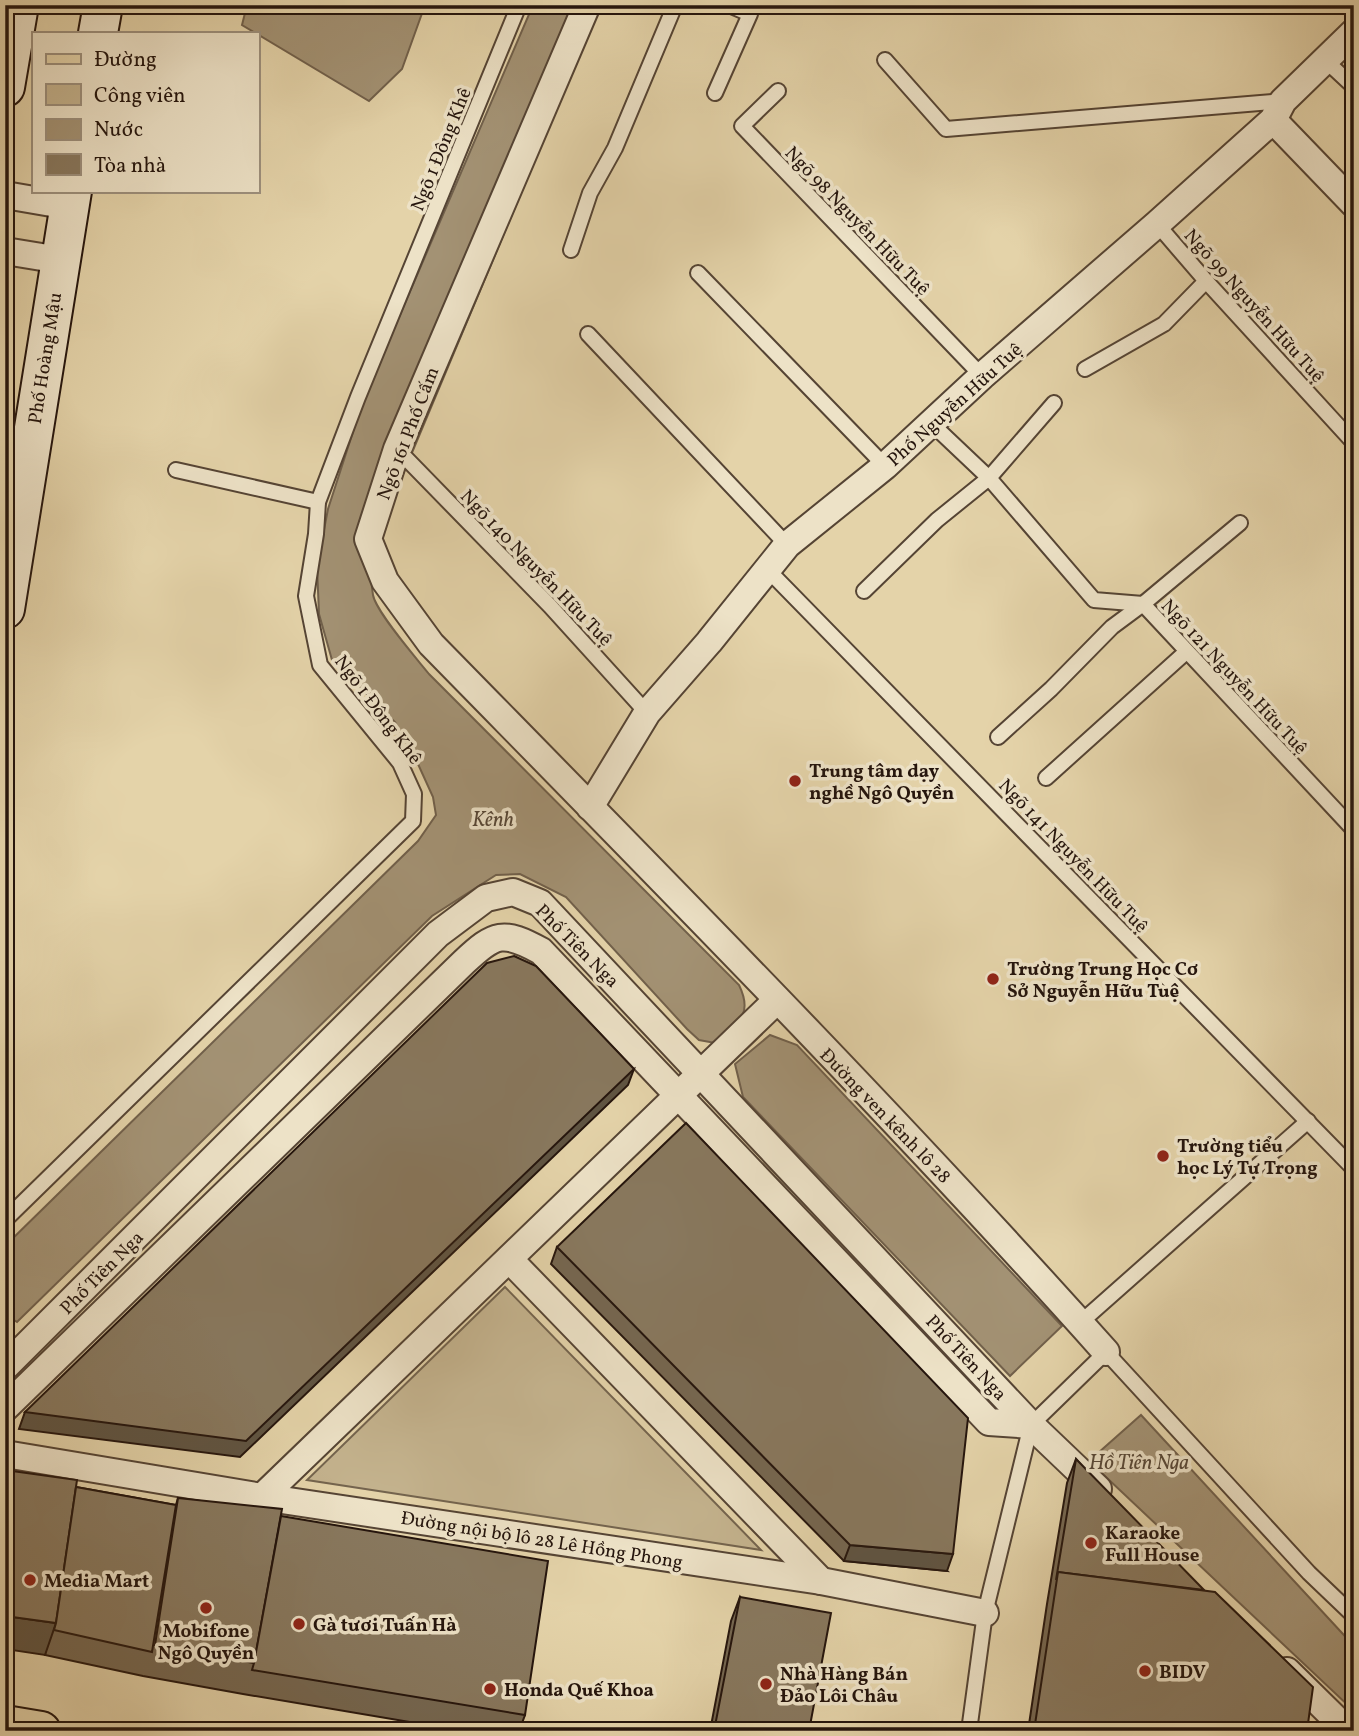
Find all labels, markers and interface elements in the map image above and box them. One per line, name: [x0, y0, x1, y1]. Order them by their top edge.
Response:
legend: [32, 32, 259, 192]
text: Đường: [94, 46, 157, 75]
text: Công viên: [94, 82, 186, 111]
street label: Ngõ 1 Đông Khê: [405, 84, 478, 215]
text: Nước: [94, 116, 143, 145]
street label: Ngõ 98 Nguyễn Hữu Tuệ: [778, 141, 935, 302]
text: Tòa nhà: [94, 152, 166, 181]
street label: Ngõ 99 Nguyễn Hữu Tuệ: [1177, 224, 1330, 389]
street label: Phố Hoàng Mậu: [23, 291, 69, 426]
street label: Phố Nguyễn Hữu Tuệ: [882, 338, 1029, 473]
street label: Ngõ 161 Phố Cấm: [371, 363, 446, 504]
street label: Ngõ 140 Nguyễn Hữu Tuệ: [454, 484, 617, 652]
street label: Ngõ 121 Nguyễn Hữu Tuệ: [1155, 594, 1313, 761]
street label: Ngõ 1 Đông Khê: [328, 650, 427, 770]
place label: Trung tâm dạy nghề Ngô Quyền: [809, 759, 954, 807]
marker: Trung tâm dạy nghề Ngô Quyền: [787, 773, 803, 789]
street label: Ngõ 141 Nguyễn Hữu Tuệ: [992, 774, 1153, 939]
water label: Kênh: [472, 806, 514, 835]
street label: Phố Tiên Nga: [529, 899, 624, 994]
place label: Trường Trung Học Cơ Sở Nguyễn Hữu Tuệ: [1007, 957, 1198, 1005]
marker: Trường Trung Học Cơ Sở Nguyễn Hữu Tuệ: [985, 971, 1001, 987]
street label: Đường ven kênh lô 28: [813, 1043, 956, 1190]
place label: Trường tiểu học Lý Tự Trọng: [1177, 1134, 1318, 1182]
marker: Trường tiểu học Lý Tự Trọng: [1155, 1148, 1171, 1164]
street label: Phố Tiên Nga: [55, 1226, 150, 1321]
street label: Phố Tiên Nga: [919, 1310, 1012, 1407]
water label: Hồ Tiên Nga: [1089, 1449, 1189, 1478]
street label: Đường nội bộ lô 28 Lê Hồng Phong: [399, 1506, 685, 1576]
place label: Karaoke Full House: [1105, 1521, 1200, 1569]
marker: Karaoke Full House: [1083, 1535, 1099, 1551]
place label: Media Mart: [44, 1569, 149, 1595]
marker: Media Mart: [22, 1572, 38, 1588]
marker: Mobifone Ngô Quyền: [198, 1600, 214, 1616]
place label: Gà tươi Tuấn Hà: [313, 1613, 457, 1639]
marker: Gà tươi Tuấn Hà: [291, 1616, 307, 1632]
place label: Mobifone Ngô Quyền: [158, 1619, 254, 1667]
place label: BIDV: [1159, 1660, 1206, 1686]
place label: Nhà Hàng Bán Đảo Lôi Châu: [780, 1662, 908, 1710]
marker: BIDV: [1137, 1663, 1153, 1679]
marker: Nhà Hàng Bán Đảo Lôi Châu: [758, 1676, 774, 1692]
place label: Honda Quế Khoa: [504, 1678, 654, 1704]
marker: Honda Quế Khoa: [482, 1681, 498, 1697]

